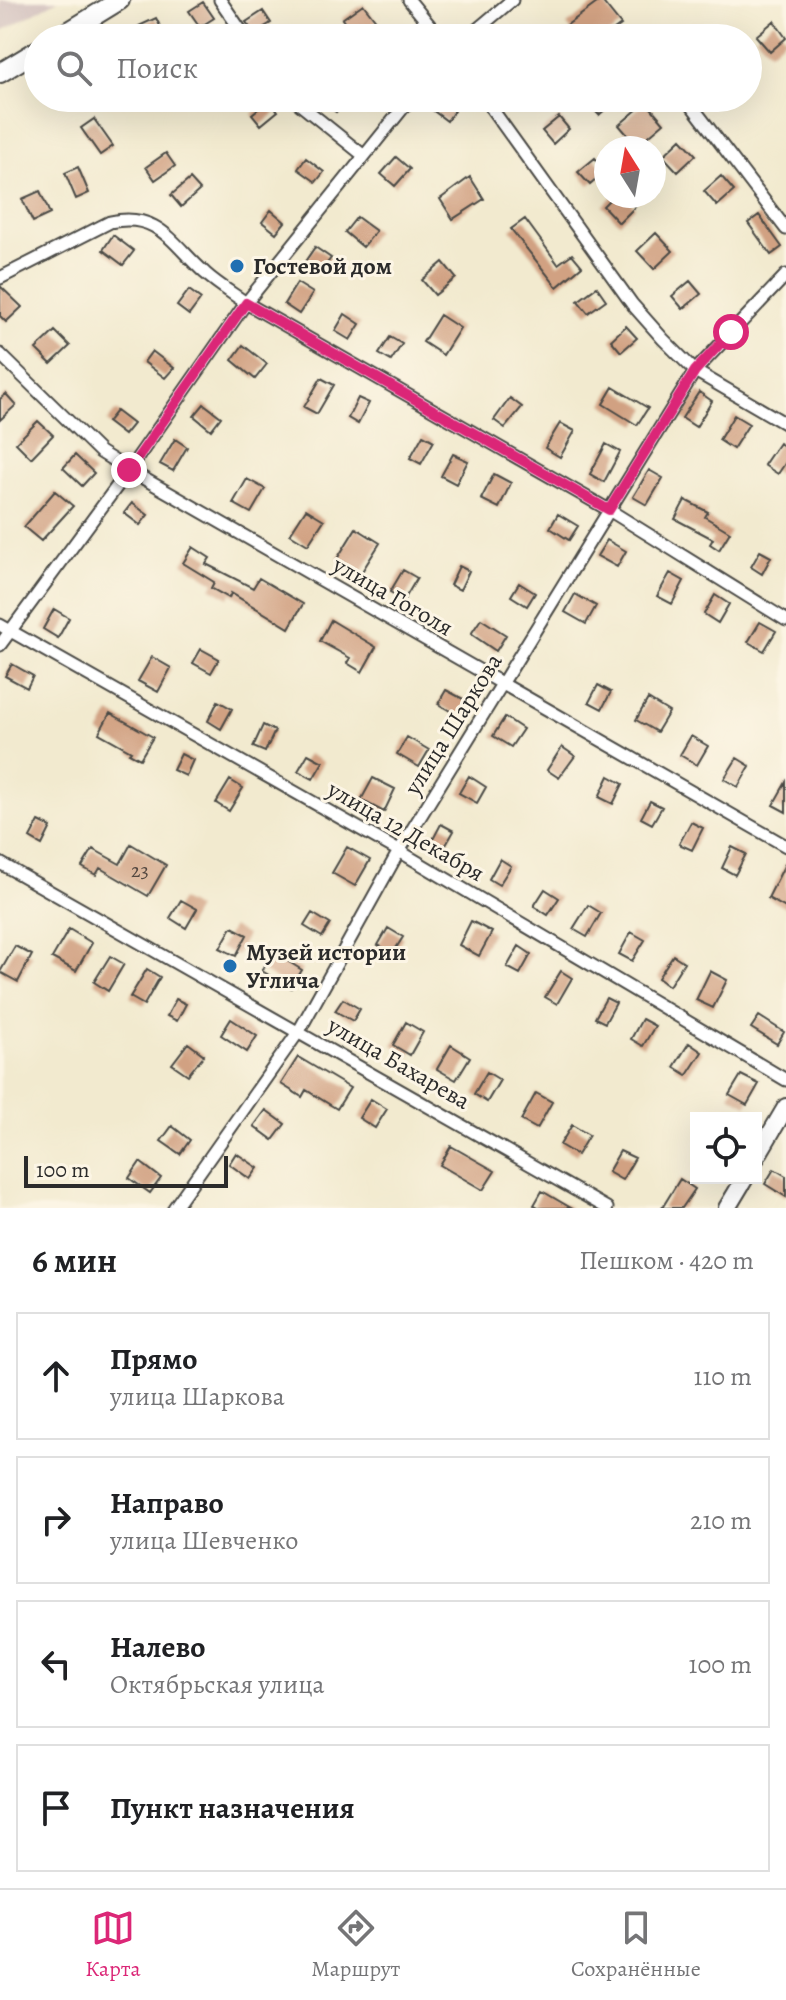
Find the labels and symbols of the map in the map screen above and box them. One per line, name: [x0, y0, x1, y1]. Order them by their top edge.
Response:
north arrow: [594, 136, 666, 208]
place label: Гостевой дом: [253, 250, 392, 282]
marker: Гостевой дом: [228, 257, 246, 275]
route start: [713, 314, 749, 350]
route end: [111, 452, 147, 488]
street label: улица Гоголя: [326, 548, 459, 643]
street label: улица Шаркова: [396, 647, 509, 802]
street label: улица 12 Декабря: [321, 773, 490, 889]
house number: 23: [131, 857, 149, 884]
place label: Музей истории Углича: [246, 936, 406, 996]
marker: Музей истории Углича: [221, 957, 239, 975]
street label: улица Бахарева: [321, 1009, 476, 1117]
scale bar: [24, 1152, 228, 1188]

